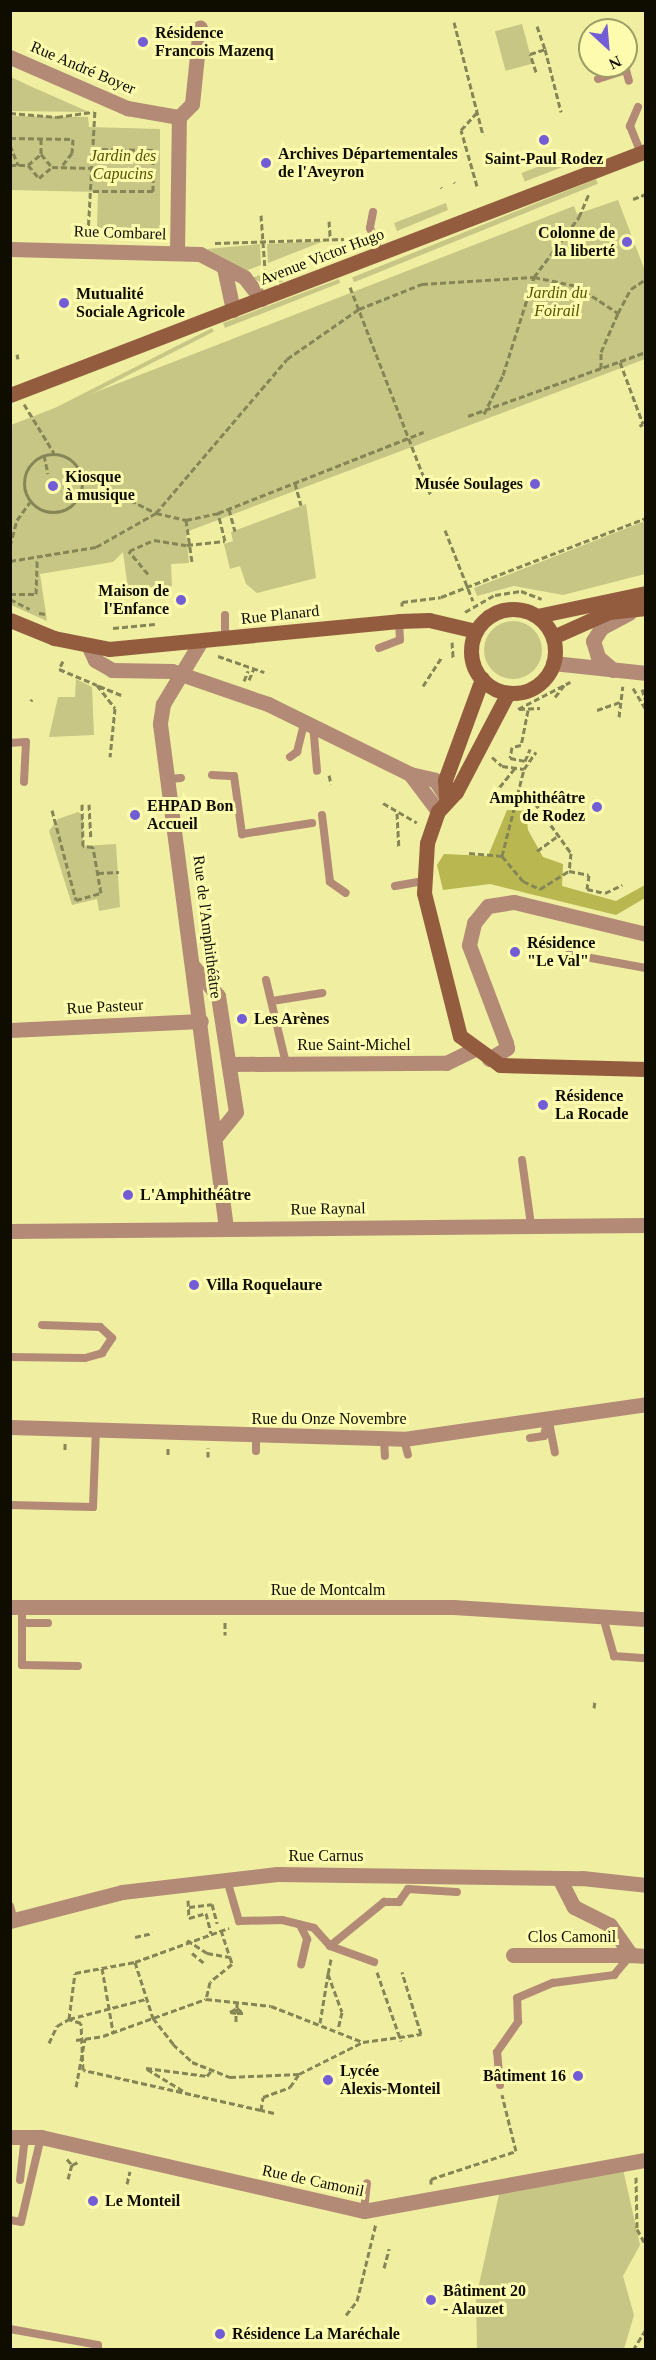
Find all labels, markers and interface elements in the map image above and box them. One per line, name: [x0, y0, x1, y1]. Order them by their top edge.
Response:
north arrow: [578, 18, 638, 78]
place label: Résidence Francois Mazenq: [155, 23, 274, 61]
marker: Résidence Francois Mazenq: [136, 35, 150, 49]
street label: Rue André Boyer: [27, 37, 139, 99]
text: N: [606, 53, 624, 73]
marker: Saint-Paul Rodez: [537, 133, 551, 147]
place label: Archives Départementales de l'Aveyron: [278, 144, 458, 182]
park label: Jardin des Capucins: [90, 146, 156, 184]
place label: Saint-Paul Rodez: [485, 149, 603, 169]
marker: Archives Départementales de l'Aveyron: [259, 156, 273, 170]
street label: Rue Combarel: [73, 222, 167, 244]
place label: Colonne de la liberté: [538, 223, 615, 261]
street label: Avenue Victor Hugo: [257, 224, 387, 290]
marker: Colonne de la liberté: [620, 235, 634, 249]
park label: Jardin du Foirail: [526, 283, 588, 321]
place label: Mutualité Sociale Agricole: [76, 284, 186, 322]
marker: Mutualité Sociale Agricole: [57, 296, 71, 310]
place label: Kiosque à musique: [65, 467, 135, 505]
place label: Musée Soulages: [415, 474, 523, 494]
marker: Musée Soulages: [528, 477, 542, 491]
marker: Kiosque à musique: [46, 479, 60, 493]
place label: Maison de l'Enfance: [98, 581, 169, 619]
marker: Maison de l'Enfance: [174, 593, 188, 607]
street label: Rue Planard: [240, 601, 320, 629]
place label: Amphithéâtre de Rodez: [489, 788, 585, 826]
place label: EHPAD Bon Accueil: [147, 796, 233, 834]
marker: Amphithéâtre de Rodez: [590, 800, 604, 814]
marker: EHPAD Bon Accueil: [128, 808, 142, 822]
street label: Rue de l'Amphithéâtre: [189, 854, 225, 1000]
place label: Résidence "Le Val": [527, 933, 595, 971]
marker: Résidence "Le Val": [508, 945, 522, 959]
street label: Rue Pasteur: [66, 995, 144, 1019]
place label: Les Arènes: [254, 1009, 330, 1029]
marker: Les Arènes: [235, 1012, 249, 1026]
street label: Rue Saint-Michel: [297, 1035, 411, 1055]
place label: Résidence La Rocade: [555, 1086, 628, 1124]
marker: Résidence La Rocade: [536, 1098, 550, 1112]
place label: L'Amphithéâtre: [140, 1185, 251, 1205]
marker: L'Amphithéâtre: [121, 1188, 135, 1202]
street label: Rue Raynal: [290, 1199, 366, 1219]
place label: Villa Roquelaure: [206, 1275, 322, 1295]
marker: Villa Roquelaure: [187, 1278, 201, 1292]
street label: Rue du Onze Novembre: [251, 1409, 407, 1429]
street label: Rue de Montcalm: [271, 1580, 385, 1600]
street label: Rue Carnus: [288, 1846, 364, 1866]
street label: Clos Camonil: [528, 1927, 616, 1947]
place label: Lycée Alexis-Monteil: [340, 2061, 440, 2099]
place label: Bâtiment 16: [483, 2066, 566, 2086]
marker: Bâtiment 16: [571, 2069, 585, 2083]
marker: Lycée Alexis-Monteil: [321, 2073, 335, 2087]
street label: Rue de Camonil: [260, 2161, 366, 2201]
place label: Le Monteil: [105, 2191, 180, 2211]
marker: Le Monteil: [86, 2194, 100, 2208]
place label: Bâtiment 20 - Alauzet: [443, 2281, 526, 2319]
marker: Bâtiment 20 - Alauzet: [424, 2293, 438, 2307]
place label: Résidence La Maréchale: [232, 2324, 400, 2344]
marker: Résidence La Maréchale: [213, 2327, 227, 2341]

